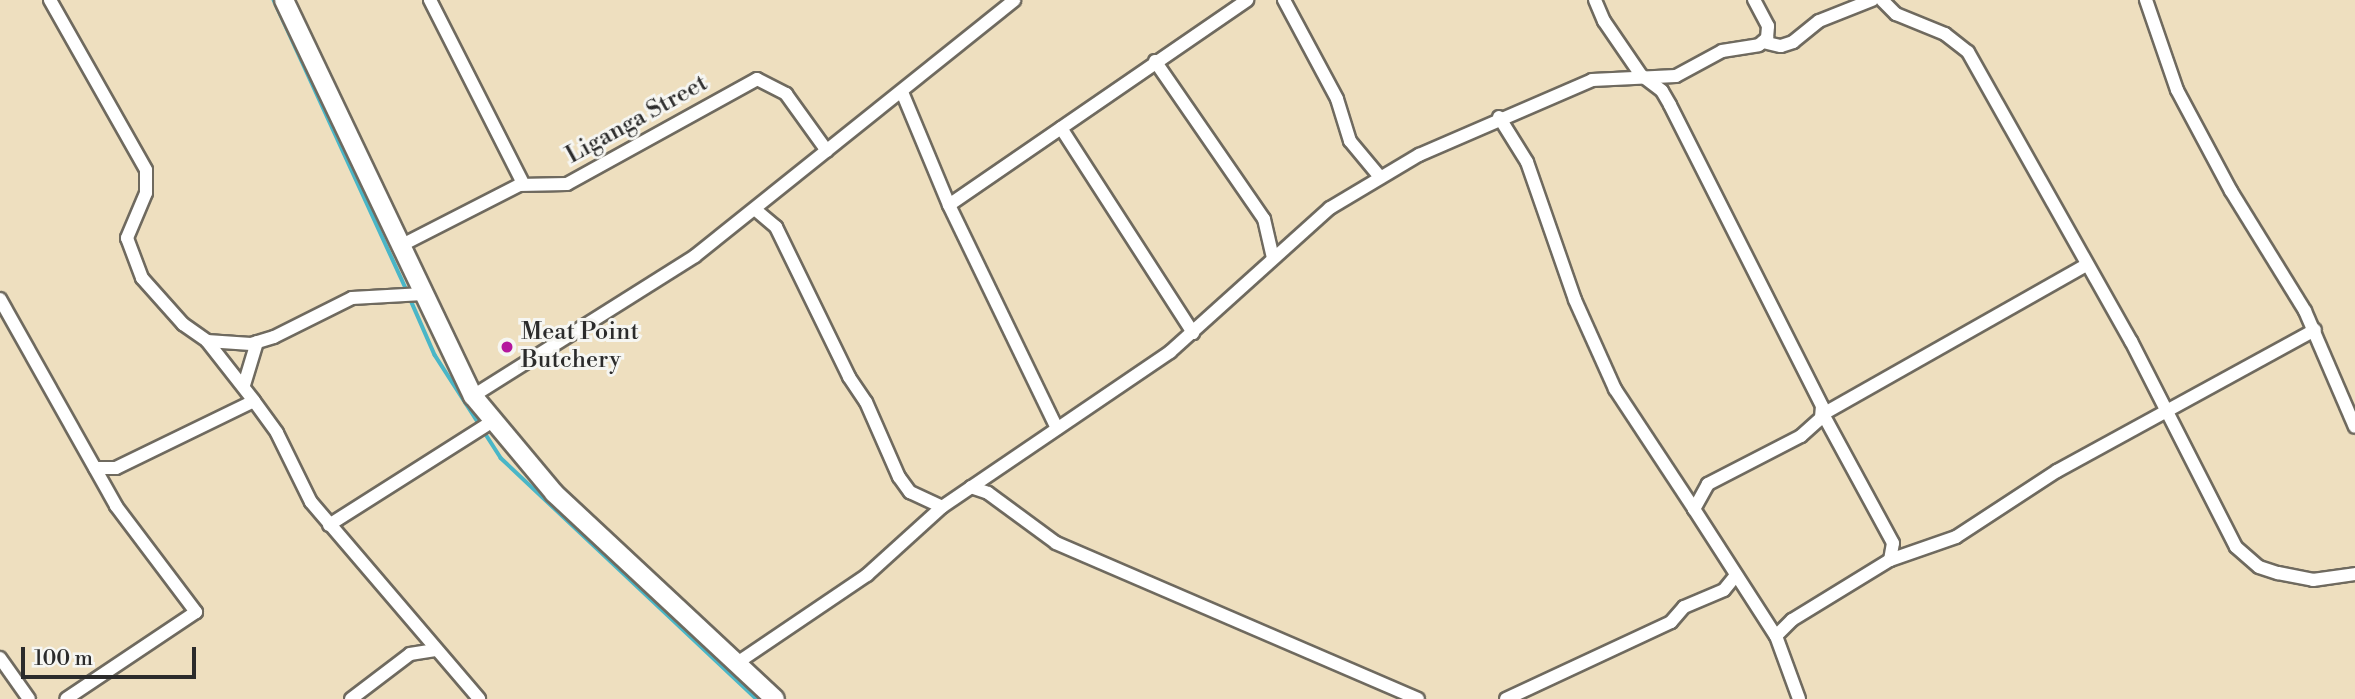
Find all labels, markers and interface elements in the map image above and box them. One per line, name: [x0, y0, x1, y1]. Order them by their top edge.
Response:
street label: Liganga Street: [561, 69, 713, 171]
place label: Meat Point Butchery: [521, 319, 639, 375]
marker: Meat Point Butchery: [499, 339, 515, 355]
scale bar: [24, 632, 200, 676]
text: 100 m: [34, 646, 93, 672]

